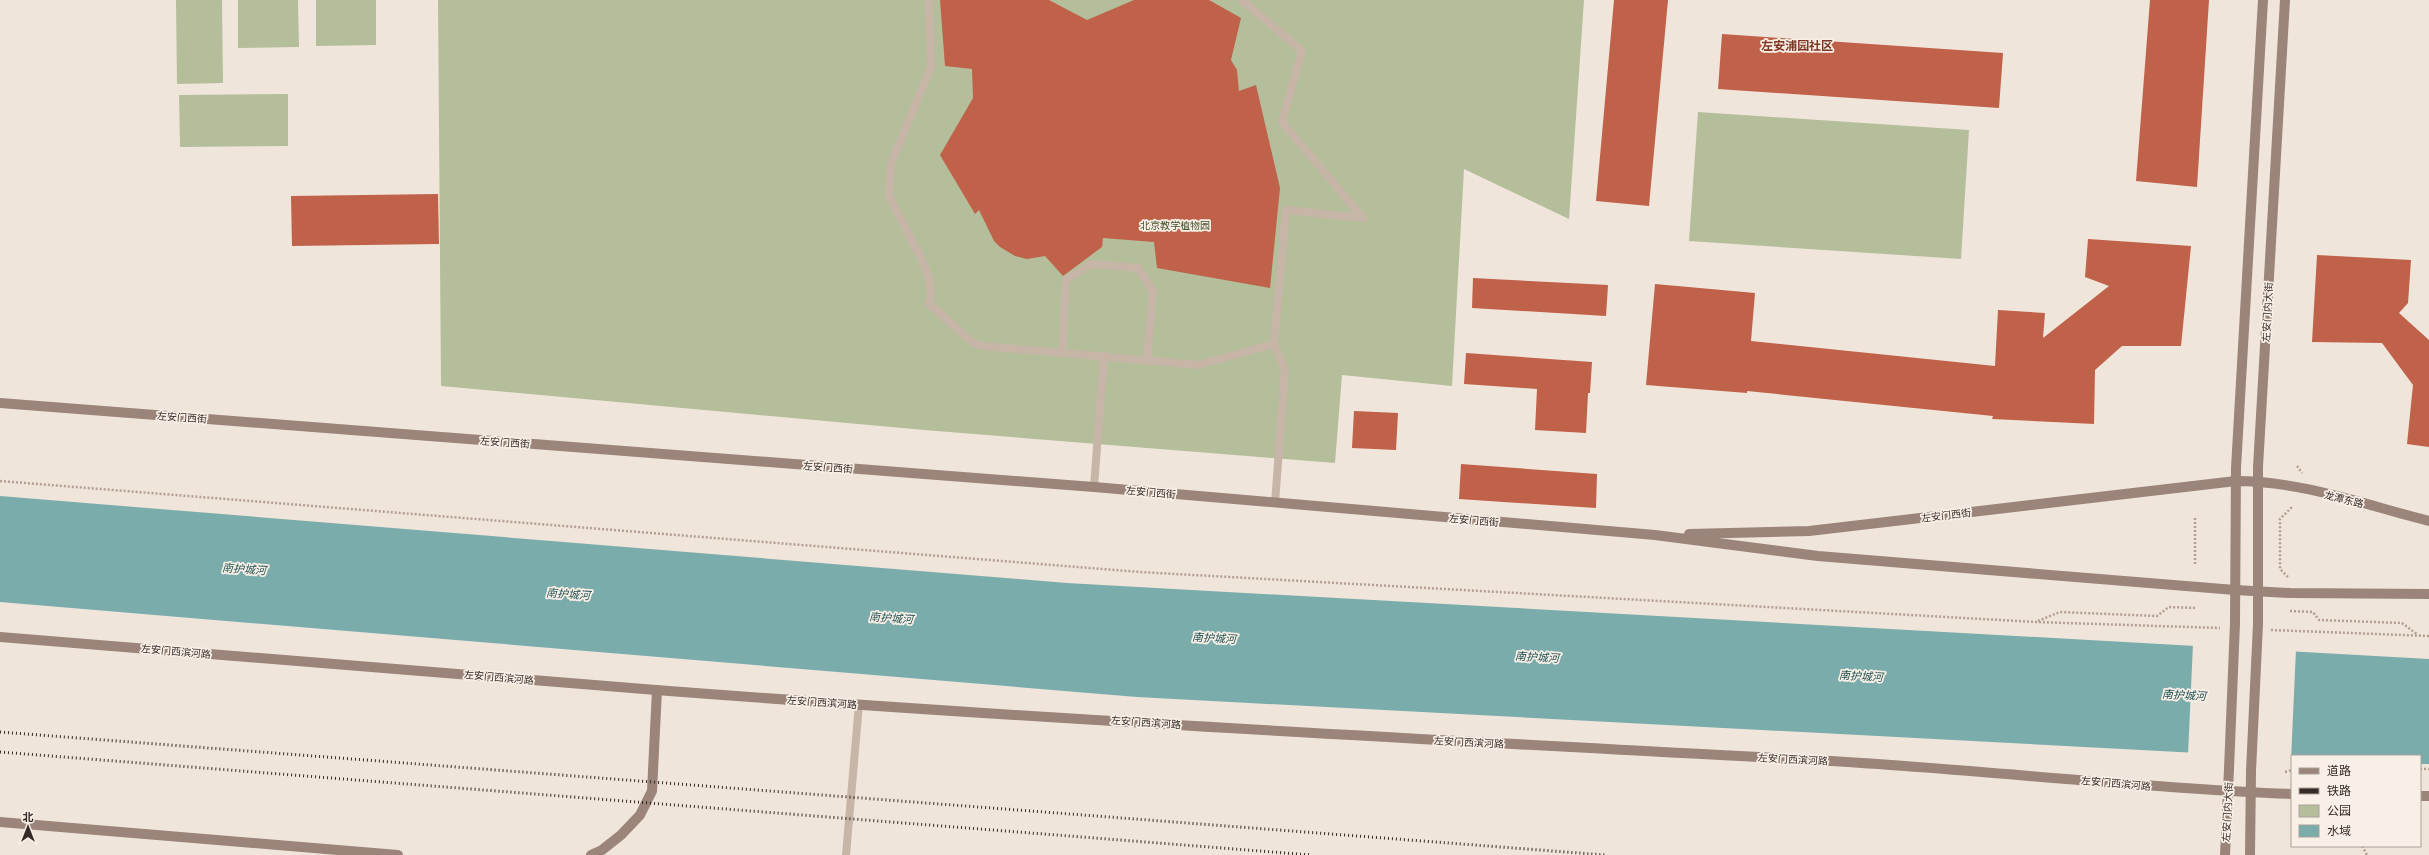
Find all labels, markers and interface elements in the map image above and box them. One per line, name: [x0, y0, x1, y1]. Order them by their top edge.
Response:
district label: 左安浦园社区: [1761, 39, 1833, 53]
park label: 北京教学植物园: [1140, 219, 1210, 231]
street label: 左安门内大街: [2259, 282, 2275, 342]
street label: 左安门西街: [157, 409, 207, 425]
street label: 左安门西街: [480, 434, 530, 450]
street label: 左安门西街: [803, 459, 853, 475]
street label: 左安门西街: [1126, 484, 1176, 500]
street label: 龙潭东路: [2323, 488, 2365, 510]
street label: 左安门西街: [1920, 506, 1972, 524]
street label: 左安门西街: [1449, 512, 1499, 528]
water label: 南护城河: [222, 561, 268, 577]
water label: 南护城河: [546, 586, 592, 602]
water label: 南护城河: [869, 610, 915, 626]
water label: 南护城河: [1192, 631, 1238, 645]
street label: 左安门西滨河路: [141, 642, 211, 660]
water label: 南护城河: [1515, 650, 1561, 664]
street label: 左安门西滨河路: [464, 668, 534, 686]
water label: 南护城河: [1839, 669, 1885, 683]
water label: 南护城河: [2162, 688, 2208, 702]
street label: 左安门西滨河路: [787, 694, 857, 710]
street label: 左安门西滨河路: [1111, 714, 1181, 730]
street label: 左安门西滨河路: [1434, 734, 1504, 750]
street label: 左安门西滨河路: [1758, 751, 1828, 767]
legend: [2291, 755, 2421, 847]
text: 道路: [2327, 764, 2351, 778]
street label: 左安门西滨河路: [2081, 774, 2151, 792]
street label: 左安门内大街: [2219, 782, 2235, 842]
text: 铁路: [2327, 784, 2351, 798]
text: 公园: [2327, 804, 2351, 818]
north arrow: [8, 807, 48, 847]
text: 北: [23, 811, 34, 823]
text: 水域: [2327, 824, 2351, 838]

